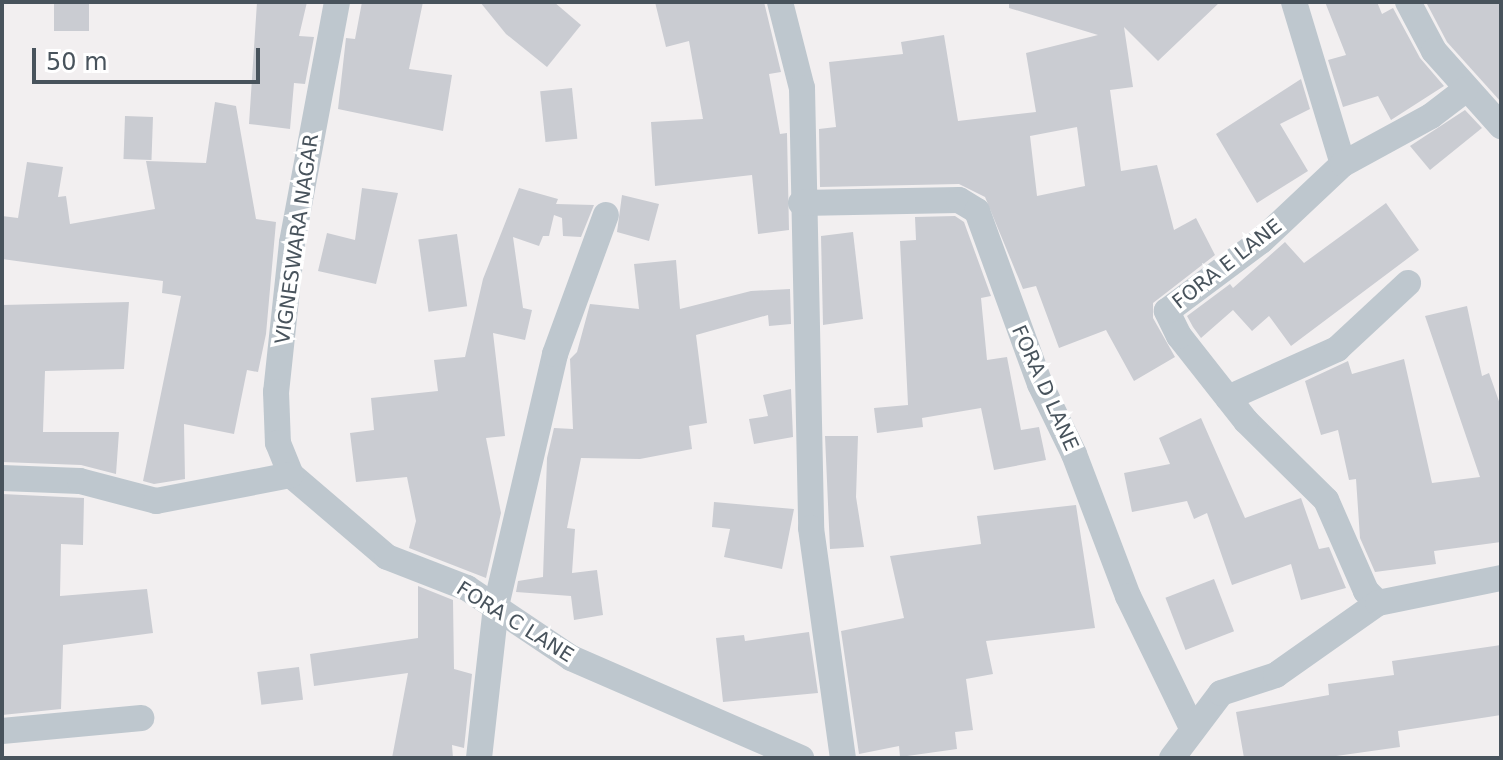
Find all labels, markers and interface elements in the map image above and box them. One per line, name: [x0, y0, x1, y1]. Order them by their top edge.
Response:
scale bar: [36, 32, 264, 82]
text: 50 m: [46, 48, 108, 76]
street label: VIGNESWARA NAGAR: [270, 132, 324, 346]
street label: FORA E LANE: [1168, 214, 1286, 314]
street label: FORA D LANE: [1007, 321, 1083, 455]
street label: FORA C LANE: [452, 576, 578, 668]

